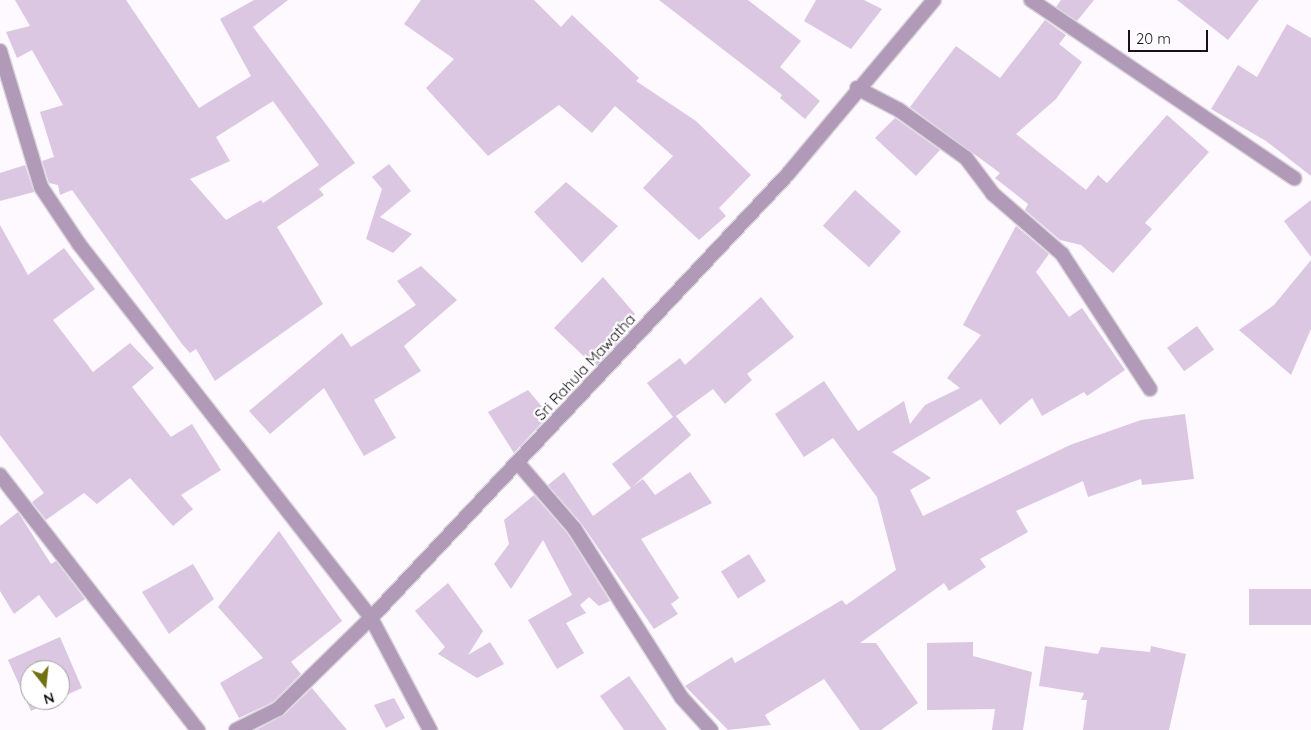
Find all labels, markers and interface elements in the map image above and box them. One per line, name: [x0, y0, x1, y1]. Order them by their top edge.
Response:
scale bar: [1131, 20, 1211, 52]
text: 20 m: [1136, 29, 1171, 48]
street label: Sri Rahula Mawatha: [531, 310, 639, 424]
north arrow: [20, 660, 70, 710]
text: N: [41, 688, 56, 709]

